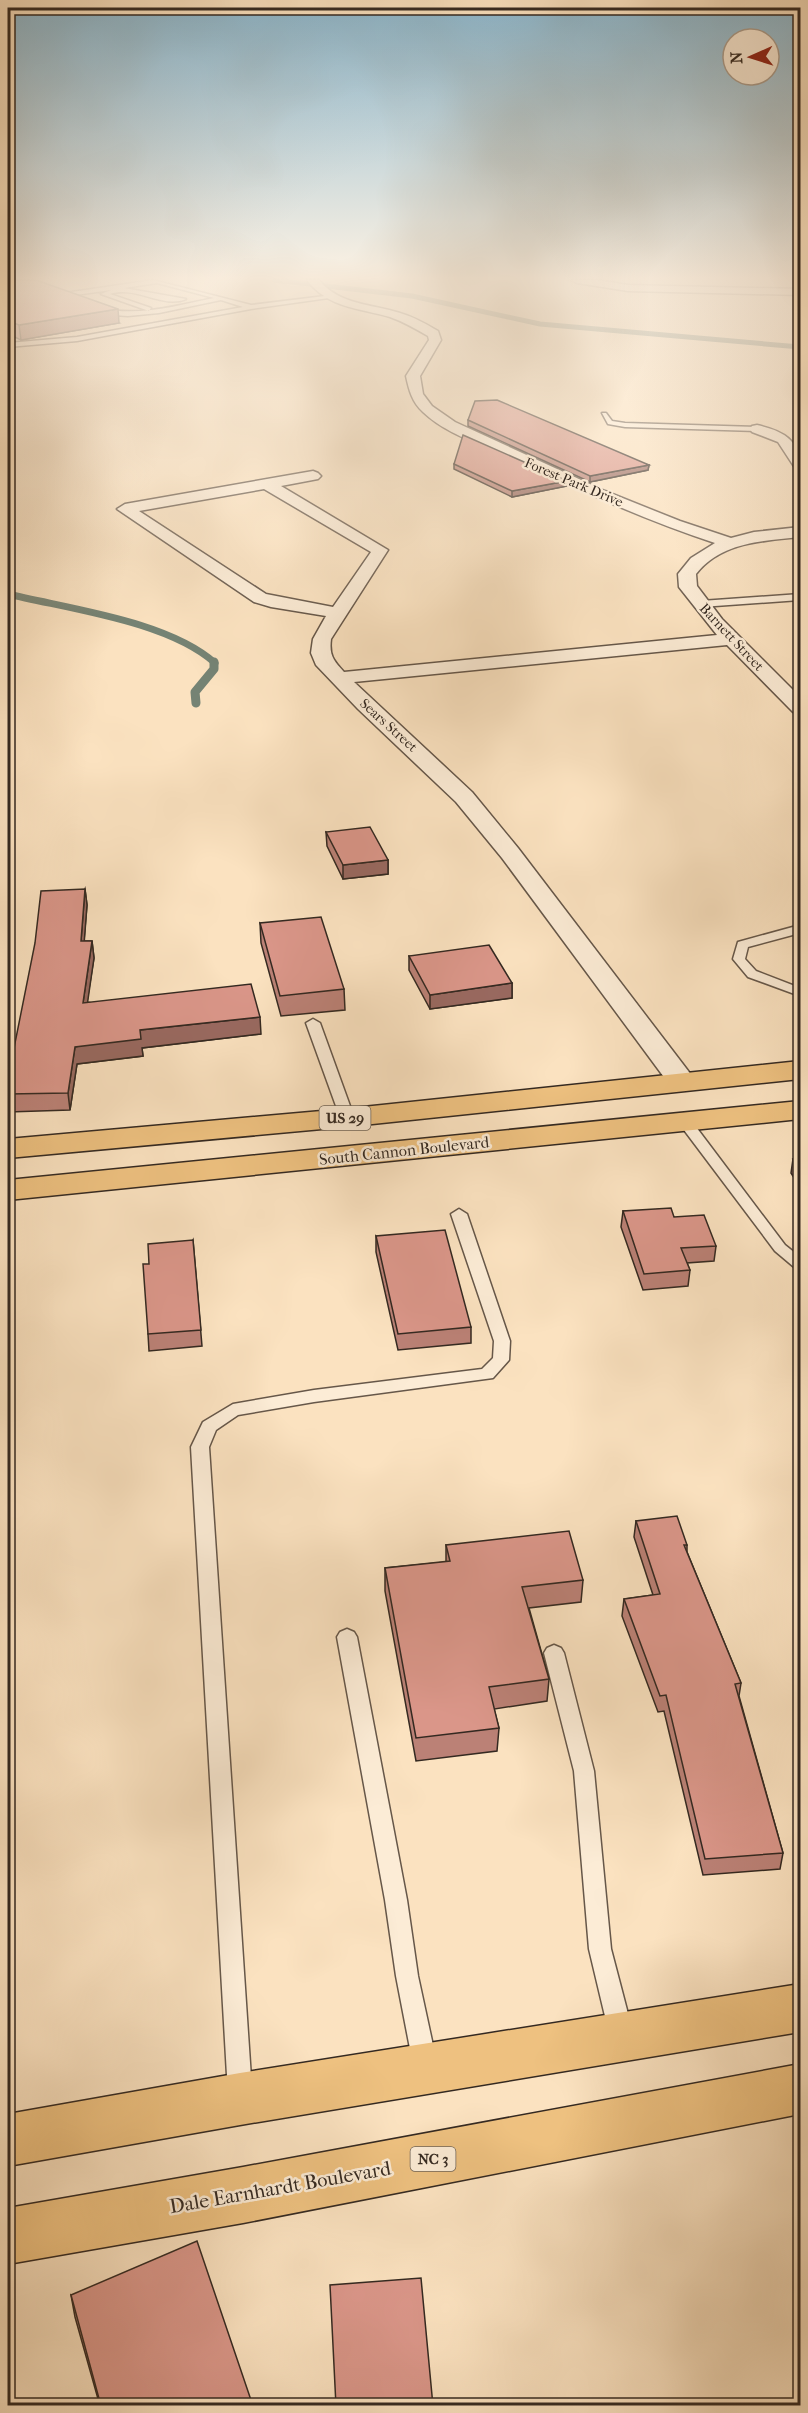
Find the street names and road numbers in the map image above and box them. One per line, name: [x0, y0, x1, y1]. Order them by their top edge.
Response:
street label: Forest Park Drive: [522, 454, 626, 511]
street label: Barnett Street: [696, 600, 767, 675]
street label: Sears Street: [356, 695, 421, 756]
road number: US 29: [320, 1106, 370, 1130]
street label: South Cannon Boulevard: [318, 1132, 490, 1169]
road number: NC 3: [410, 2147, 456, 2171]
street label: Dale Earnhardt Boulevard: [168, 2157, 394, 2218]

